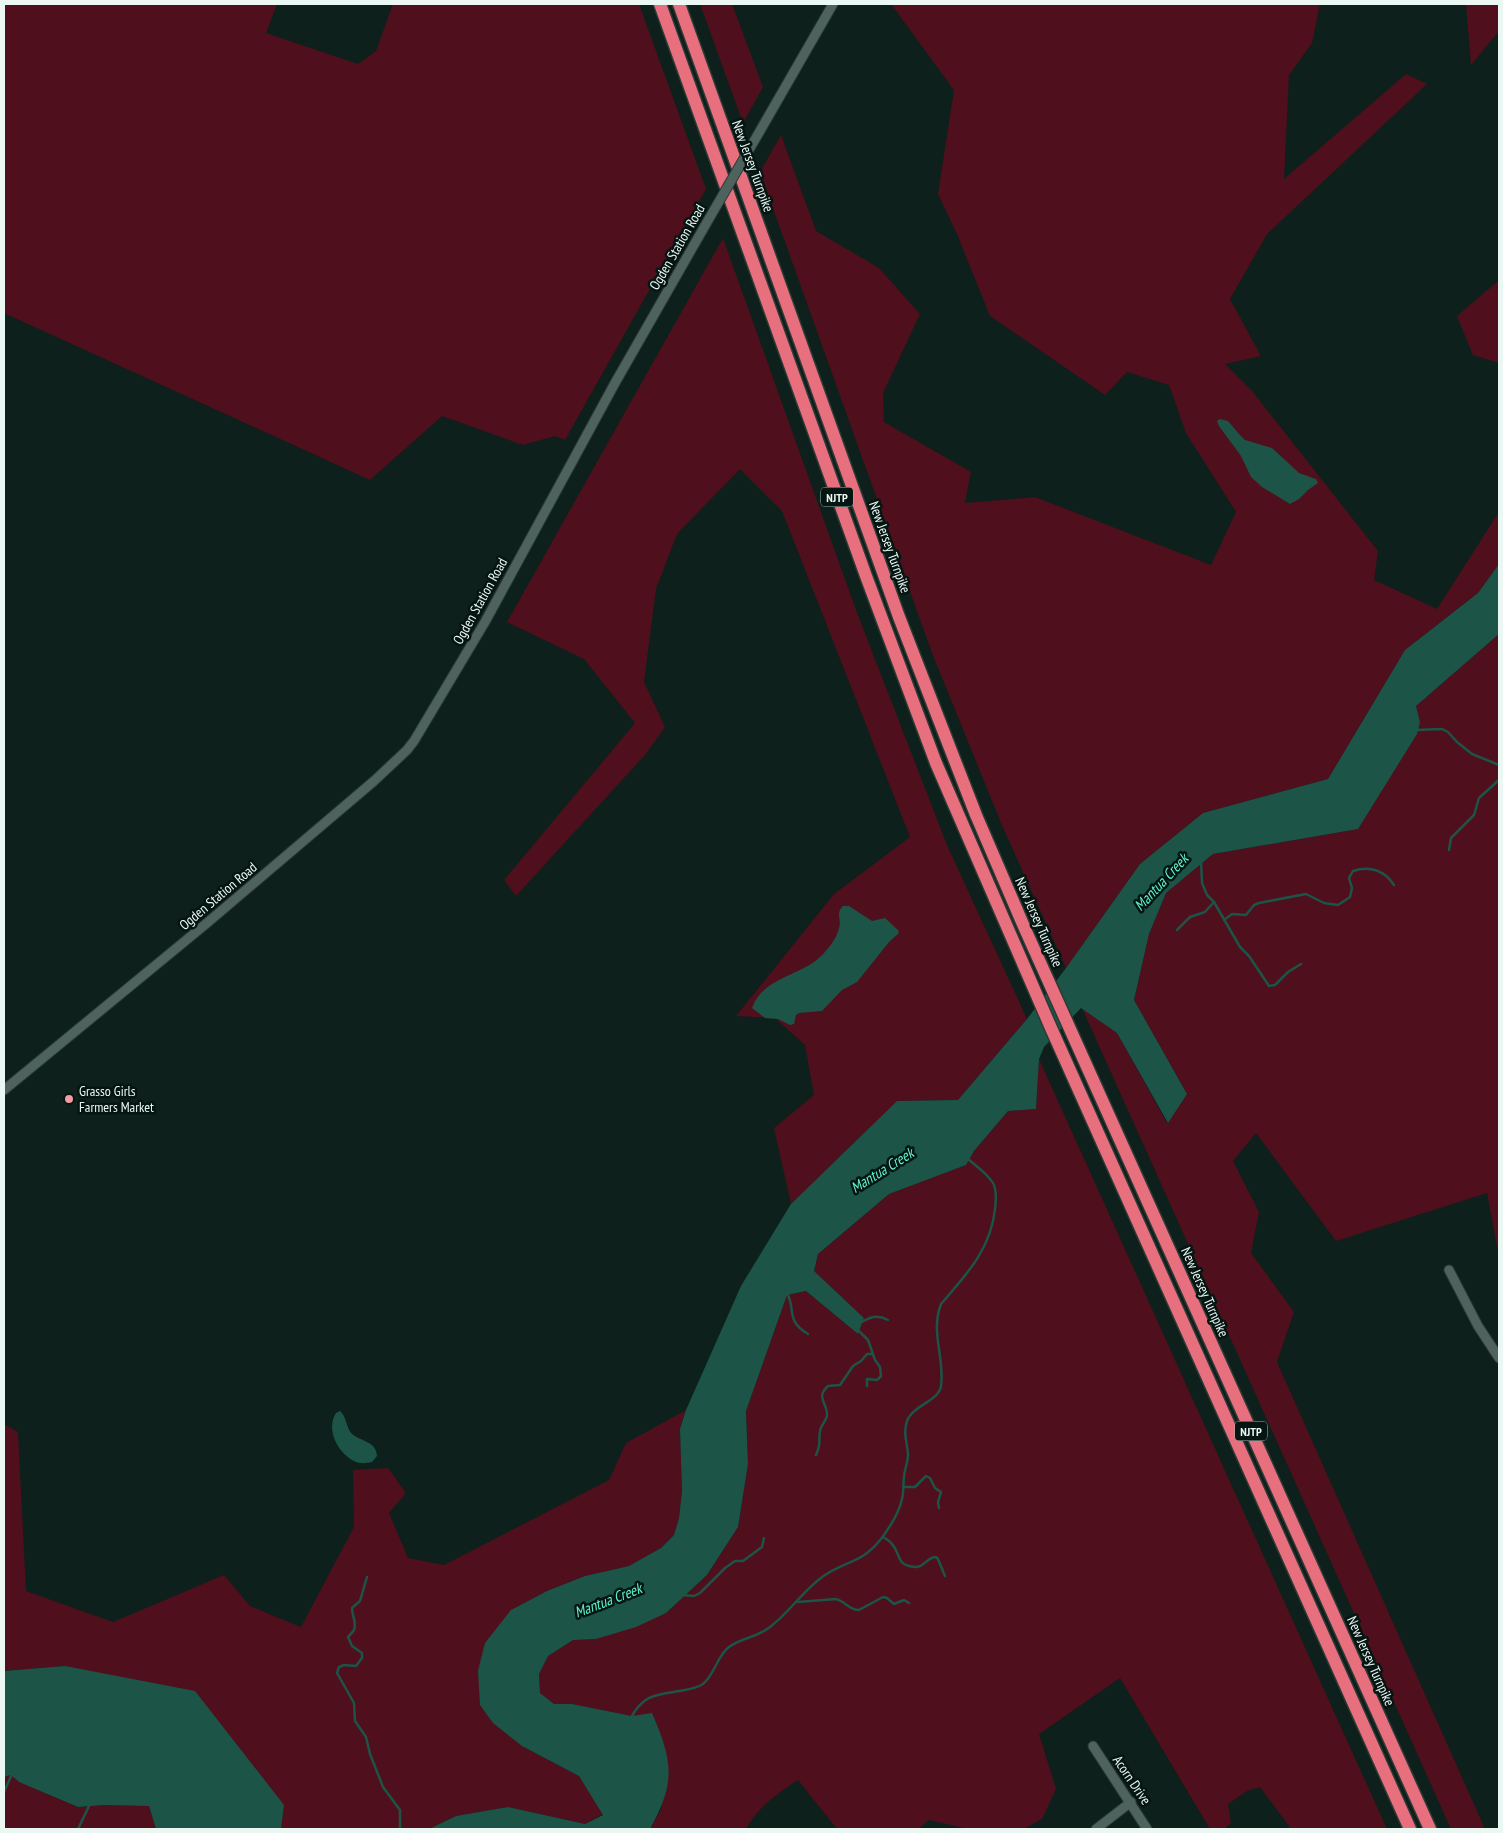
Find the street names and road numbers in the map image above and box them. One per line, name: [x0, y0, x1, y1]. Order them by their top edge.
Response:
street label: New Jersey Turnpike: [728, 118, 778, 214]
street label: Ogden Station Road: [645, 201, 709, 293]
road number: NJTP: [821, 488, 853, 507]
street label: New Jersey Turnpike: [865, 499, 915, 595]
street label: Ogden Station Road: [449, 555, 511, 647]
street label: Ogden Station Road: [175, 858, 261, 934]
street label: New Jersey Turnpike: [1011, 874, 1067, 970]
street label: New Jersey Turnpike: [1177, 1244, 1233, 1340]
road number: NJTP: [1235, 1422, 1267, 1440]
street label: New Jersey Turnpike: [1343, 1613, 1399, 1709]
street label: Acorn Drive: [1109, 1752, 1155, 1808]

